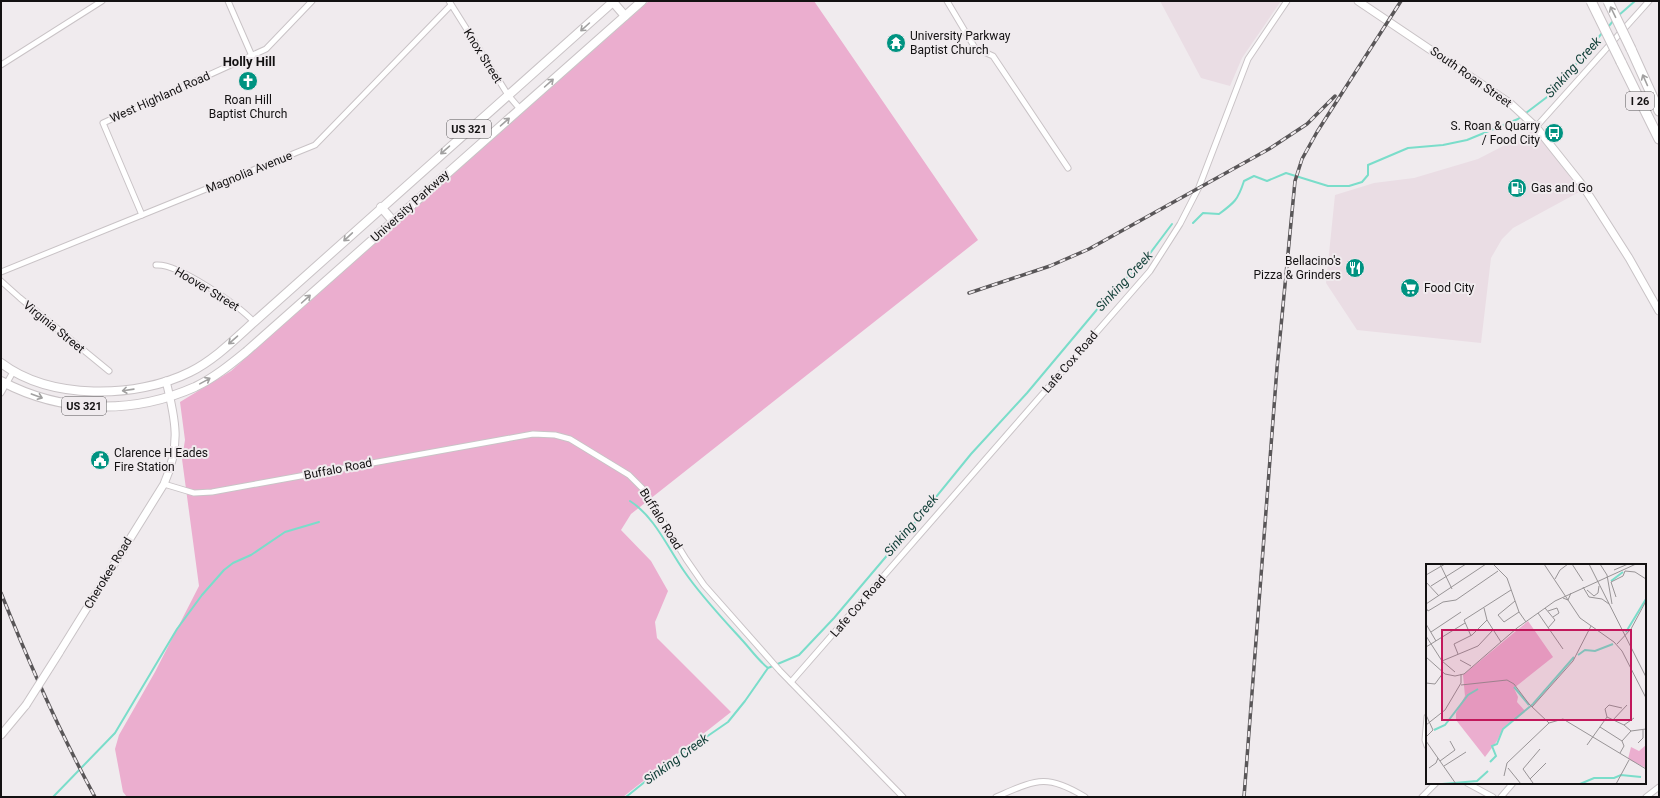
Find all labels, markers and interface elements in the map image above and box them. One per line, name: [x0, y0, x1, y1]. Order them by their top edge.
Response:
one-way arrow: [1609, 6, 1616, 18]
one-way arrow: [580, 22, 590, 31]
street label: Knox Street: [461, 26, 505, 86]
place label: University Parkway Baptist Church: [910, 29, 1011, 57]
temple icon: University Parkway Baptist Church: [885, 32, 907, 54]
water label: Sinking Creek: [1542, 33, 1605, 100]
street label: South Roan Street: [1428, 44, 1514, 110]
district label: Holly Hill: [223, 54, 275, 69]
street label: West Highland Road: [108, 69, 212, 125]
church icon: Roan Hill Baptist Church: [237, 70, 259, 92]
one-way arrow: [1641, 74, 1648, 86]
one-way arrow: [544, 79, 554, 88]
road number: I 26: [1626, 92, 1654, 110]
place label: Roan Hill Baptist Church: [209, 93, 287, 121]
one-way arrow: [500, 117, 510, 127]
place label: S. Roan & Quarry / Food City: [1451, 119, 1540, 147]
road number: US 321: [447, 120, 491, 138]
bus stop icon: S. Roan & Quarry / Food City: [1543, 122, 1565, 144]
one-way arrow: [440, 146, 450, 155]
street label: Magnolia Avenue: [204, 148, 294, 196]
street label: University Parkway: [368, 167, 452, 245]
fuel station icon: Gas and Go: [1506, 177, 1528, 199]
place label: Gas and Go: [1531, 181, 1593, 195]
one-way arrow: [343, 232, 353, 241]
water label: Sinking Creek: [1092, 248, 1156, 314]
place label: Bellacino's Pizza & Grinders: [1253, 254, 1341, 282]
restaurant icon: Bellacino's Pizza & Grinders: [1344, 257, 1366, 279]
street label: Hoover Street: [172, 264, 242, 314]
supermarket icon: Food City: [1399, 277, 1421, 299]
place label: Food City: [1424, 281, 1475, 295]
one-way arrow: [301, 294, 311, 303]
street label: Virginia Street: [20, 298, 88, 356]
street label: Lafe Cox Road: [1039, 328, 1101, 396]
one-way arrow: [229, 335, 239, 344]
one-way arrow: [199, 376, 211, 384]
one-way arrow: [122, 386, 135, 394]
one-way arrow: [30, 393, 43, 400]
road number: US 321: [62, 397, 106, 415]
place label: Clarence H Eades Fire Station: [114, 446, 208, 474]
public building icon: Clarence H Eades Fire Station: [89, 449, 111, 471]
street label: Buffalo Road: [303, 456, 373, 482]
street label: Buffalo Road: [637, 486, 685, 552]
water label: Sinking Creek: [881, 490, 942, 559]
street label: Cherokee Road: [81, 535, 135, 611]
inset map: [1426, 564, 1646, 784]
street label: Lafe Cox Road: [827, 572, 889, 640]
water label: Sinking Creek: [641, 730, 712, 788]

